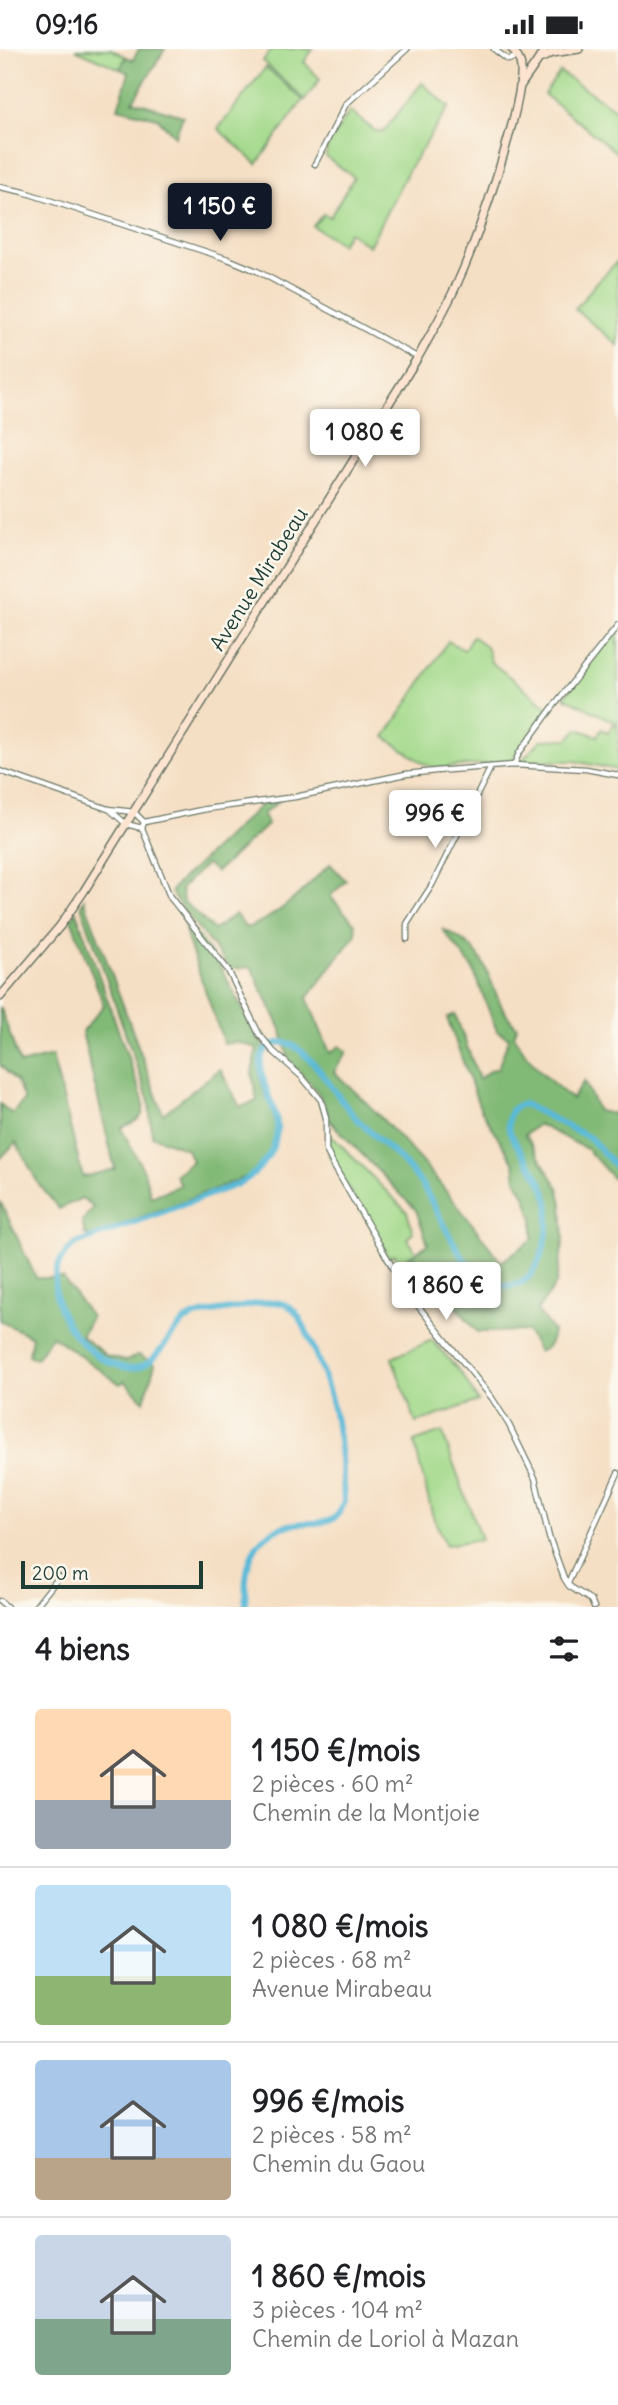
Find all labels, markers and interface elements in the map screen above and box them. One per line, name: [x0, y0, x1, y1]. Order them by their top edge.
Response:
text: 09:16: [35, 8, 98, 41]
pin: 1 150 €: [155, 183, 285, 243]
text: 1 150 €: [184, 191, 256, 220]
pin: 1 080 €: [300, 409, 430, 469]
text: 1 080 €: [326, 417, 404, 446]
street label: Avenue Mirabeau: [204, 502, 314, 656]
pin: 996 €: [386, 791, 484, 850]
text: 996 €: [405, 798, 465, 827]
pin: 1 860 €: [381, 1263, 511, 1322]
text: 1 860 €: [408, 1270, 484, 1299]
scale bar: [21, 1558, 203, 1590]
text: 200 m: [32, 1561, 89, 1585]
text: 4 biens: [35, 1630, 130, 1668]
icon: filters: [545, 1630, 583, 1668]
text: 1 150 €/mois: [252, 1731, 420, 1769]
icon: home: [91, 1737, 175, 1821]
text: 2 pièces · 60 m²: [252, 1769, 414, 1798]
text: Chemin de la Montjoie: [252, 1798, 480, 1827]
text: 1 080 €/mois: [252, 1907, 428, 1945]
icon: home: [91, 1913, 175, 1997]
text: 2 pièces · 68 m²: [252, 1945, 412, 1974]
text: Avenue Mirabeau: [252, 1974, 432, 2003]
text: 996 €/mois: [252, 2082, 404, 2120]
icon: home: [91, 2088, 175, 2172]
text: 2 pièces · 58 m²: [252, 2120, 412, 2149]
text: Chemin du Gaou: [252, 2149, 425, 2178]
text: 1 860 €/mois: [252, 2257, 426, 2295]
icon: home: [91, 2263, 175, 2347]
text: 3 pièces · 104 m²: [252, 2295, 423, 2324]
text: Chemin de Loriol à Mazan: [252, 2324, 519, 2353]

